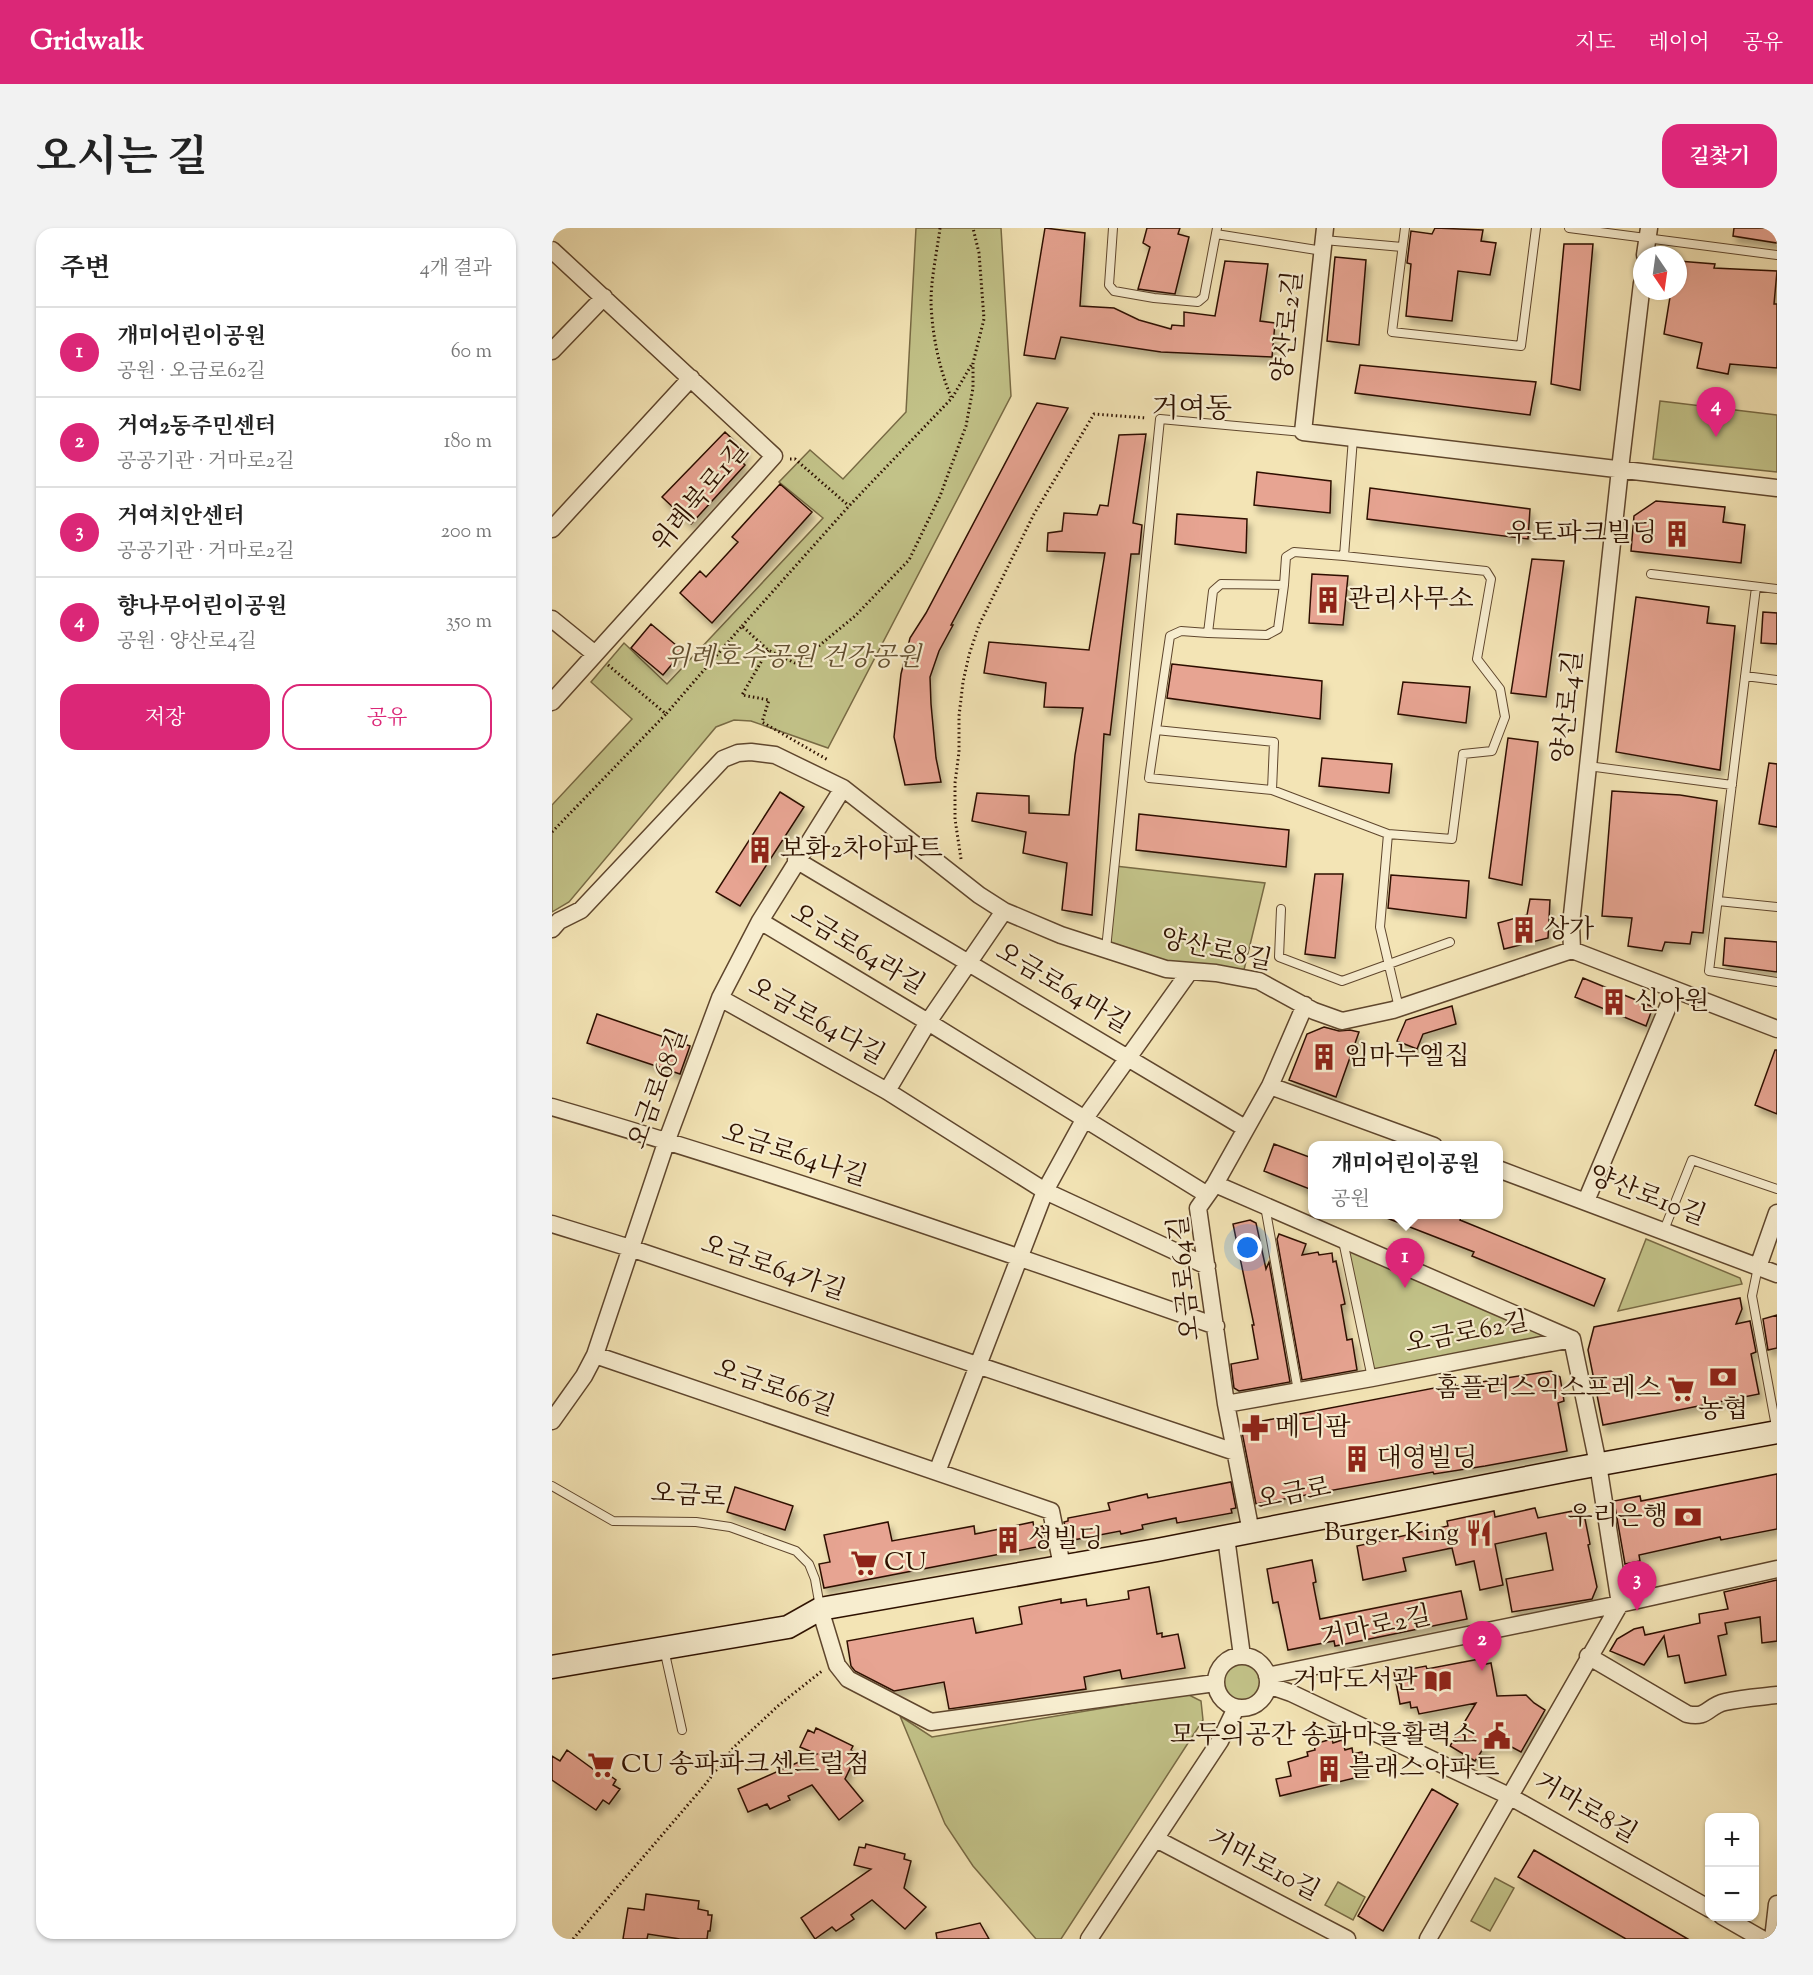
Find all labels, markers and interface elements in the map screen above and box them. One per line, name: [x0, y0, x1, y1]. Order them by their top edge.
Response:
text: Gridwalk: [30, 22, 144, 62]
text: 지도: [1575, 29, 1616, 59]
text: 레이어: [1649, 29, 1709, 59]
text: 공유: [1742, 29, 1783, 59]
button: 길찾기: [1662, 124, 1777, 188]
text: 오시는 길: [36, 130, 207, 190]
north arrow: [1633, 246, 1687, 300]
text: 주변: [60, 251, 110, 288]
text: 4개 결과: [420, 255, 492, 284]
street label: 양산로2길: [1265, 269, 1313, 385]
text: 개미어린이공원: [117, 322, 266, 354]
text: 1: [76, 338, 83, 367]
text: 60 m: [451, 338, 492, 367]
text: 공원 · 오금로62길: [117, 358, 266, 387]
pin: 4: [1696, 388, 1736, 437]
district label: 거여동: [1151, 390, 1233, 430]
text: 거여2동주민센터: [117, 412, 276, 444]
text: 2: [75, 428, 84, 457]
text: 180 m: [444, 428, 492, 457]
street label: 위례북로1길: [644, 434, 758, 560]
text: 공공기관 · 거마로2길: [117, 448, 294, 477]
text: 거여치안센터: [117, 502, 245, 534]
place label: 우토파크빌딩: [1506, 516, 1657, 553]
text: 3: [75, 518, 84, 547]
text: 200 m: [441, 518, 492, 547]
building icon: 우토파크빌딩: [1662, 519, 1692, 549]
text: 공공기관 · 거마로2길: [117, 538, 294, 567]
place label: 관리사무소: [1348, 582, 1474, 619]
building icon: 관리사무소: [1313, 585, 1343, 615]
text: 향나무어린이공원: [117, 592, 287, 624]
text: 4: [74, 608, 85, 637]
text: 350 m: [446, 608, 492, 637]
text: 공원 · 양산로4길: [117, 628, 257, 657]
park label: 위례호수공원 건강공원: [665, 640, 923, 677]
street label: 양산로4길: [1545, 649, 1593, 765]
button: 저장: [60, 684, 270, 750]
button: 공유: [282, 684, 492, 750]
place label: 보화2차아파트: [780, 832, 943, 869]
building icon: 보화2차아파트: [745, 835, 775, 865]
street label: 오금로64라길: [783, 895, 931, 1005]
place label: 상가: [1544, 912, 1594, 949]
building icon: 상가: [1509, 915, 1539, 945]
street label: 양산로8길: [1157, 921, 1275, 981]
street label: 오금로64마길: [988, 934, 1136, 1044]
street label: 오금로64다길: [741, 969, 891, 1075]
place label: 신아원: [1634, 984, 1709, 1021]
building icon: 신아원: [1599, 987, 1629, 1017]
street label: 오금로68길: [620, 1023, 698, 1155]
place label: 임마누엘집: [1344, 1039, 1470, 1076]
building icon: 임마누엘집: [1309, 1042, 1339, 1072]
street label: 오금로64나길: [716, 1115, 872, 1197]
popup: [1308, 1141, 1503, 1219]
text: 개미어린이공원: [1331, 1150, 1480, 1182]
street label: 양산로10길: [1583, 1158, 1711, 1236]
text: 공원: [1331, 1186, 1370, 1215]
street label: 오금로64길: [1161, 1213, 1211, 1343]
street label: 오금로64가길: [696, 1227, 850, 1311]
your location: [1233, 1233, 1262, 1262]
pin: 1: [1386, 1238, 1424, 1288]
street label: 오금로62길: [1402, 1304, 1532, 1364]
street label: 오금로66길: [708, 1351, 840, 1427]
bank icon: 농협: [1708, 1362, 1738, 1392]
place label: 홈플러스익스프레스: [1435, 1371, 1661, 1408]
supermarket icon: 홈플러스익스프레스: [1666, 1374, 1696, 1404]
place label: 농협: [1698, 1392, 1748, 1429]
place label: 메디팜: [1275, 1410, 1351, 1447]
pharmacy icon: 메디팜: [1240, 1413, 1270, 1443]
place label: 대영빌딩: [1377, 1441, 1477, 1478]
building icon: 대영빌딩: [1342, 1444, 1372, 1474]
street label: 오금로: [1253, 1470, 1335, 1520]
street label: 오금로: [649, 1476, 727, 1518]
place label: 우리은행: [1568, 1499, 1668, 1536]
bank icon: 우리은행: [1673, 1502, 1703, 1532]
place label: Burger King: [1324, 1515, 1459, 1552]
restaurant icon: Burger King: [1464, 1518, 1494, 1548]
place label: 성빌딩: [1028, 1522, 1103, 1559]
building icon: 성빌딩: [993, 1525, 1023, 1555]
place label: CU: [884, 1545, 926, 1582]
supermarket icon: CU: [849, 1548, 879, 1578]
pin: 3: [1618, 1562, 1656, 1611]
street label: 거마로2길: [1317, 1598, 1435, 1658]
pin: 2: [1462, 1622, 1502, 1671]
place label: 거마도서관: [1292, 1663, 1418, 1700]
library icon: 거마도서관: [1423, 1666, 1453, 1696]
place label: 모두의공간 송파마을활력소: [1170, 1718, 1477, 1755]
public building icon: 모두의공간 송파마을활력소: [1482, 1721, 1512, 1751]
place label: CU 송파파크센트럴점: [621, 1747, 870, 1784]
supermarket icon: CU 송파파크센트럴점: [586, 1750, 616, 1780]
place label: 블래스아파트: [1349, 1751, 1500, 1788]
building icon: 블래스아파트: [1314, 1754, 1344, 1784]
street label: 거마로8길: [1527, 1765, 1643, 1853]
map controls: [1705, 1813, 1759, 1921]
button: +: [1705, 1813, 1759, 1867]
street label: 거마로10길: [1200, 1821, 1326, 1911]
button: −: [1705, 1867, 1759, 1921]

